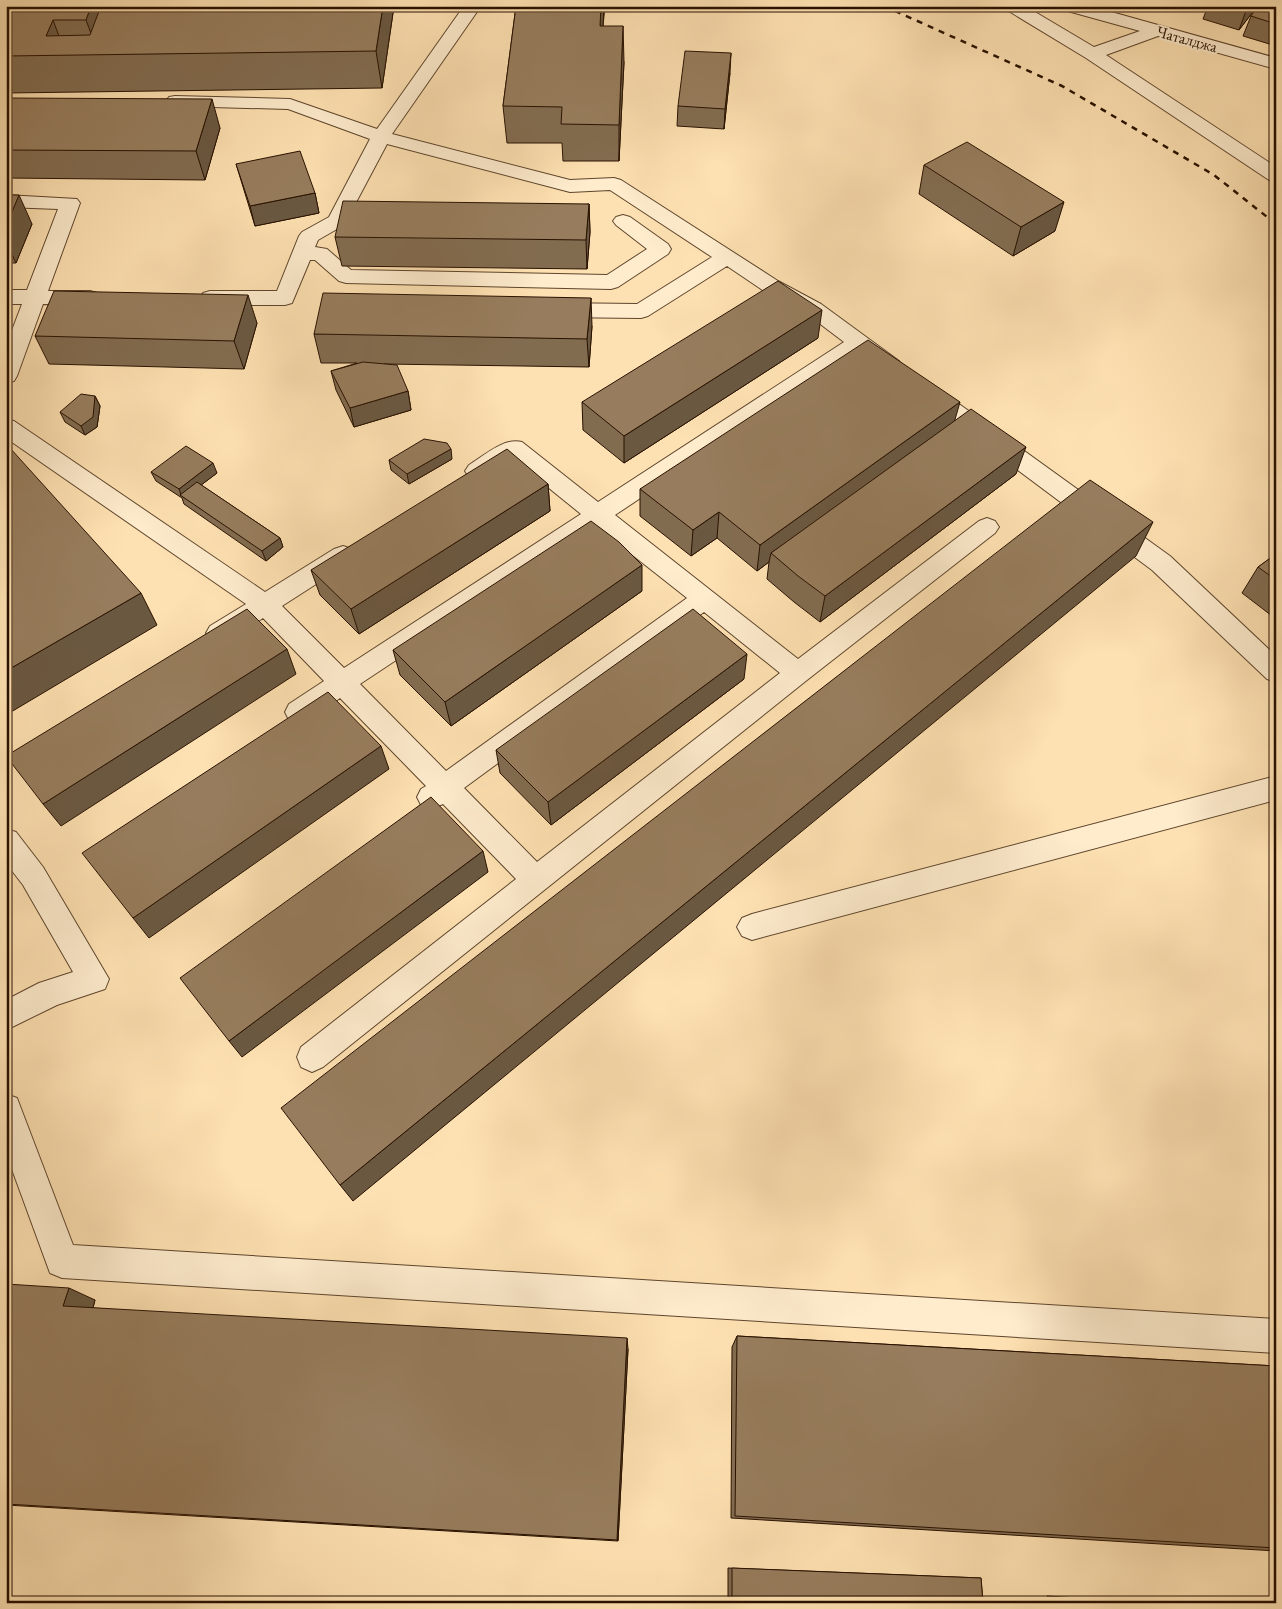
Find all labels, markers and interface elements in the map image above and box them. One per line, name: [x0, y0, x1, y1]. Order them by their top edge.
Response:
street label: Чаталджа: [1154, 21, 1221, 57]

